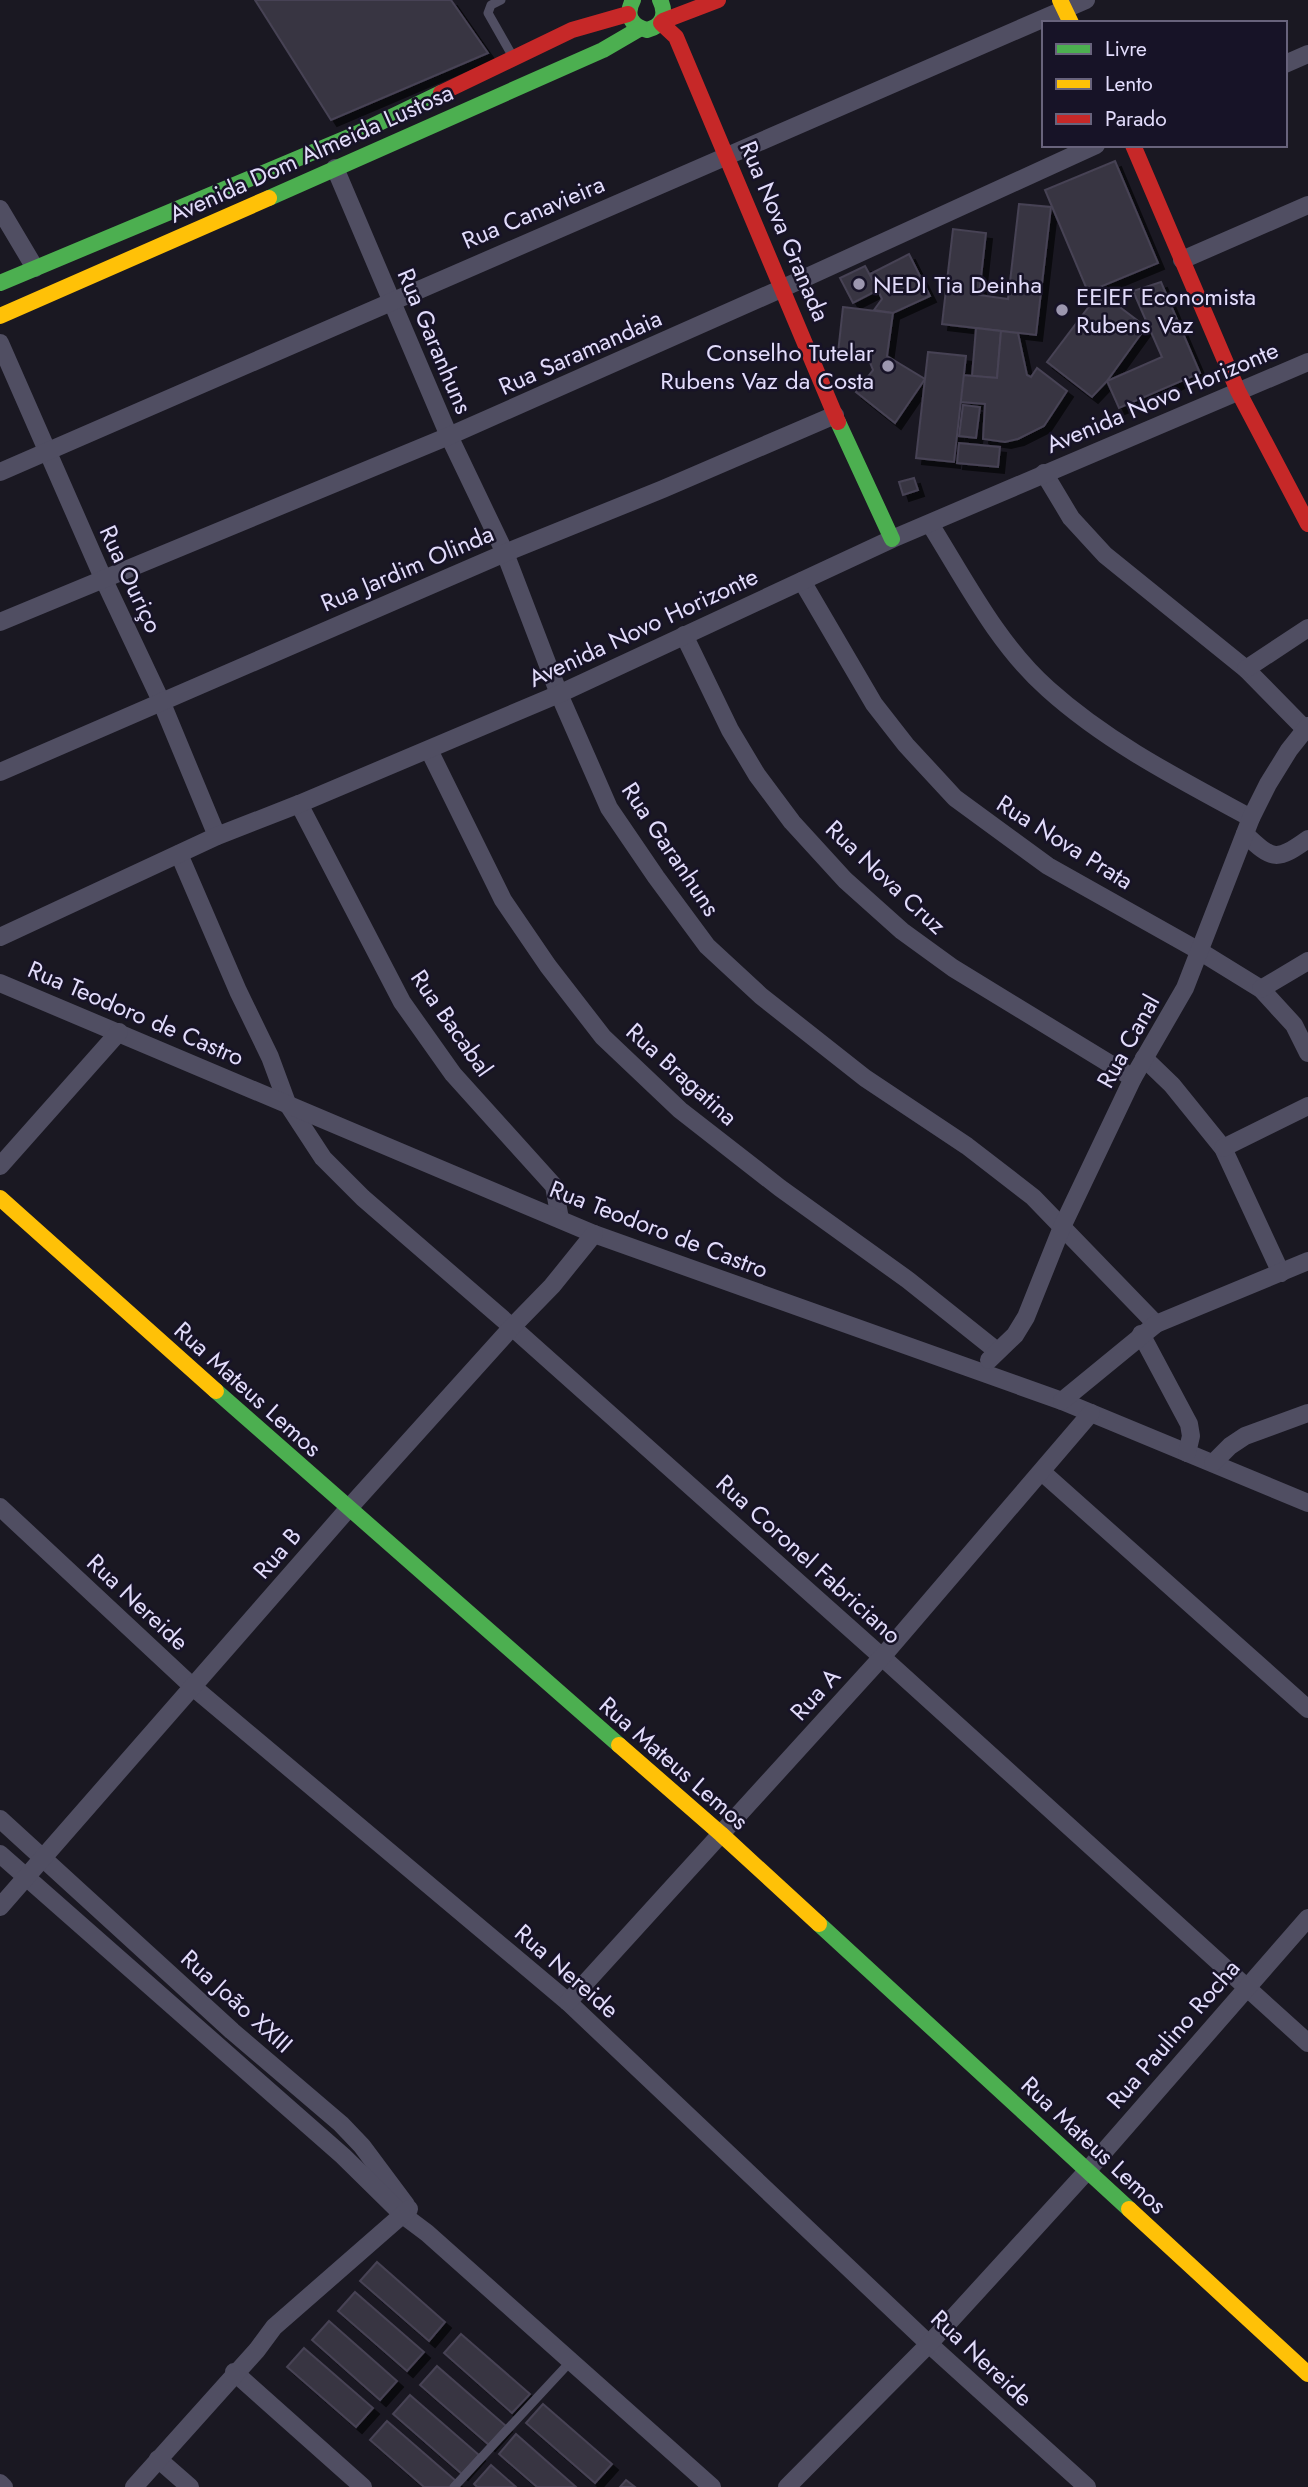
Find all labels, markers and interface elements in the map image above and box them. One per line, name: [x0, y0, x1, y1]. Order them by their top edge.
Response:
legend: [1042, 21, 1287, 147]
text: Livre: [1105, 34, 1147, 64]
text: Lento: [1105, 69, 1153, 99]
street label: Avenida Dom Almeida Lustosa: [163, 74, 459, 232]
text: Parado: [1105, 104, 1167, 134]
street label: Rua Nova Granada: [731, 135, 839, 327]
street label: Rua Canavieira: [456, 166, 610, 258]
street label: Rua Garanhuns: [389, 263, 481, 419]
place label: NEDI Tia Deinha: [873, 267, 1042, 302]
marker: NEDI Tia Deinha: [851, 276, 867, 292]
place label: EEIEF Economista Rubens Vaz: [1076, 279, 1256, 342]
street label: Rua Saramandaia: [493, 300, 667, 404]
marker: EEIEF Economista Rubens Vaz: [1054, 302, 1070, 318]
street label: Avenida Novo Horizonte: [1040, 332, 1284, 462]
place label: Conselho Tutelar Rubens Vaz da Costa: [660, 335, 875, 398]
marker: Conselho Tutelar Rubens Vaz da Costa: [880, 358, 896, 374]
street label: Rua Jardim Olinda: [315, 516, 499, 620]
street label: Rua Ouriço: [91, 519, 171, 639]
street label: Avenida Novo Horizonte: [523, 558, 763, 696]
street label: Rua Garanhuns: [613, 775, 729, 923]
street label: Rua Nova Prata: [990, 786, 1140, 898]
street label: Rua Nova Cruz: [818, 812, 954, 942]
street label: Rua Teodoro de Castro: [23, 952, 249, 1074]
street label: Rua Bacabal: [402, 962, 502, 1084]
street label: Rua Canal: [1088, 988, 1168, 1094]
street label: Rua Bragatina: [619, 1014, 745, 1134]
street label: Rua Teodoro de Castro: [545, 1171, 773, 1287]
street label: Rua Mateus Lemos: [166, 1313, 330, 1465]
street label: Rua Coronel Fabriciano: [709, 1466, 909, 1652]
street label: Rua B: [245, 1520, 309, 1586]
street label: Rua Nereide: [79, 1545, 197, 1659]
street label: Rua A: [782, 1660, 848, 1728]
street label: Rua Mateus Lemos: [592, 1688, 756, 1838]
street label: Rua Nereide: [507, 1916, 627, 2026]
street label: Rua João XXIII: [173, 1941, 301, 2061]
street label: Rua Paulino Rocha: [1098, 1952, 1248, 2116]
street label: Rua Mateus Lemos: [1013, 2068, 1175, 2222]
street label: Rua Nereide: [923, 2301, 1041, 2415]

